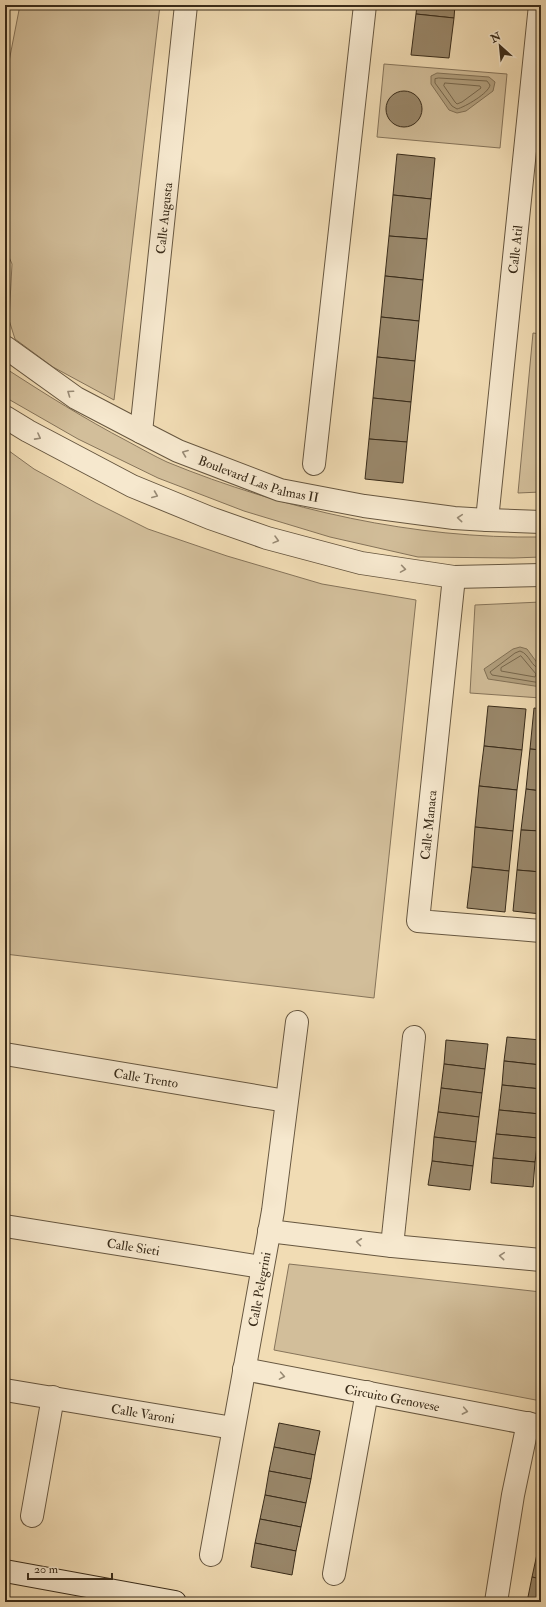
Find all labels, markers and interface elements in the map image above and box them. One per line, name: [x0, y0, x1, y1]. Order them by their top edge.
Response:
north arrow: [480, 26, 520, 66]
text: N: [487, 29, 504, 46]
street label: Calle Augusta: [153, 181, 176, 255]
street label: Calle Atil: [505, 224, 526, 275]
one-way arrow: [67, 391, 74, 398]
one-way arrow: [34, 432, 42, 440]
one-way arrow: [182, 450, 189, 458]
street label: Boulevard Las Palmas II: [196, 452, 320, 506]
one-way arrow: [150, 490, 158, 498]
one-way arrow: [457, 514, 463, 523]
one-way arrow: [273, 536, 279, 544]
one-way arrow: [400, 564, 406, 573]
street label: Calle Manaca: [417, 789, 441, 861]
street label: Calle Trento: [112, 1065, 179, 1092]
street label: Calle Sieti: [106, 1235, 161, 1260]
one-way arrow: [356, 1238, 362, 1247]
street label: Calle Pelegrini: [245, 1250, 275, 1328]
one-way arrow: [499, 1252, 505, 1261]
one-way arrow: [279, 1372, 285, 1380]
street label: Circuito Genovese: [343, 1382, 441, 1415]
street label: Calle Varoni: [110, 1401, 177, 1427]
one-way arrow: [462, 1406, 468, 1415]
scale bar: [28, 1555, 112, 1581]
text: 20 m: [34, 1562, 59, 1577]

